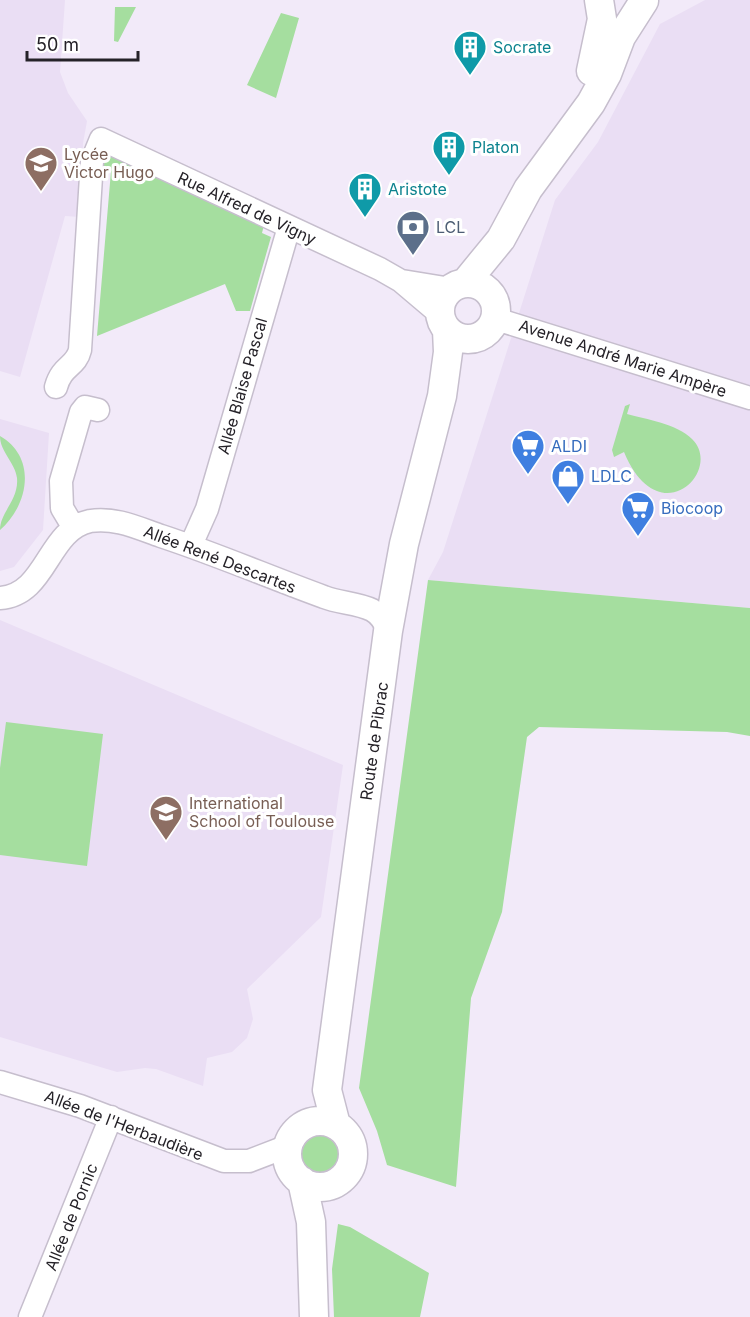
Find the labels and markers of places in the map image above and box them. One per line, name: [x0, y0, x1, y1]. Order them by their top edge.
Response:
building icon: Socrate: [452, 29, 488, 76]
place label: Socrate: [493, 37, 551, 57]
building icon: Platon: [431, 129, 467, 176]
place label: Platon: [472, 137, 519, 157]
place label: Lycée Victor Hugo: [64, 144, 154, 182]
school or university icon: Lycée Victor Hugo: [23, 145, 59, 192]
building icon: Aristote: [347, 171, 383, 218]
place label: Aristote: [388, 179, 447, 199]
bank icon: LCL: [395, 209, 431, 256]
place label: LCL: [436, 217, 465, 237]
supermarket icon: ALDI: [510, 428, 546, 475]
place label: ALDI: [551, 436, 587, 456]
shop icon: LDLC: [550, 458, 586, 505]
place label: LDLC: [591, 466, 632, 486]
supermarket icon: Biocoop: [620, 490, 656, 537]
place label: Biocoop: [661, 498, 723, 518]
place label: International School of Toulouse: [189, 793, 334, 831]
school or university icon: International School of Toulouse: [148, 794, 184, 841]

